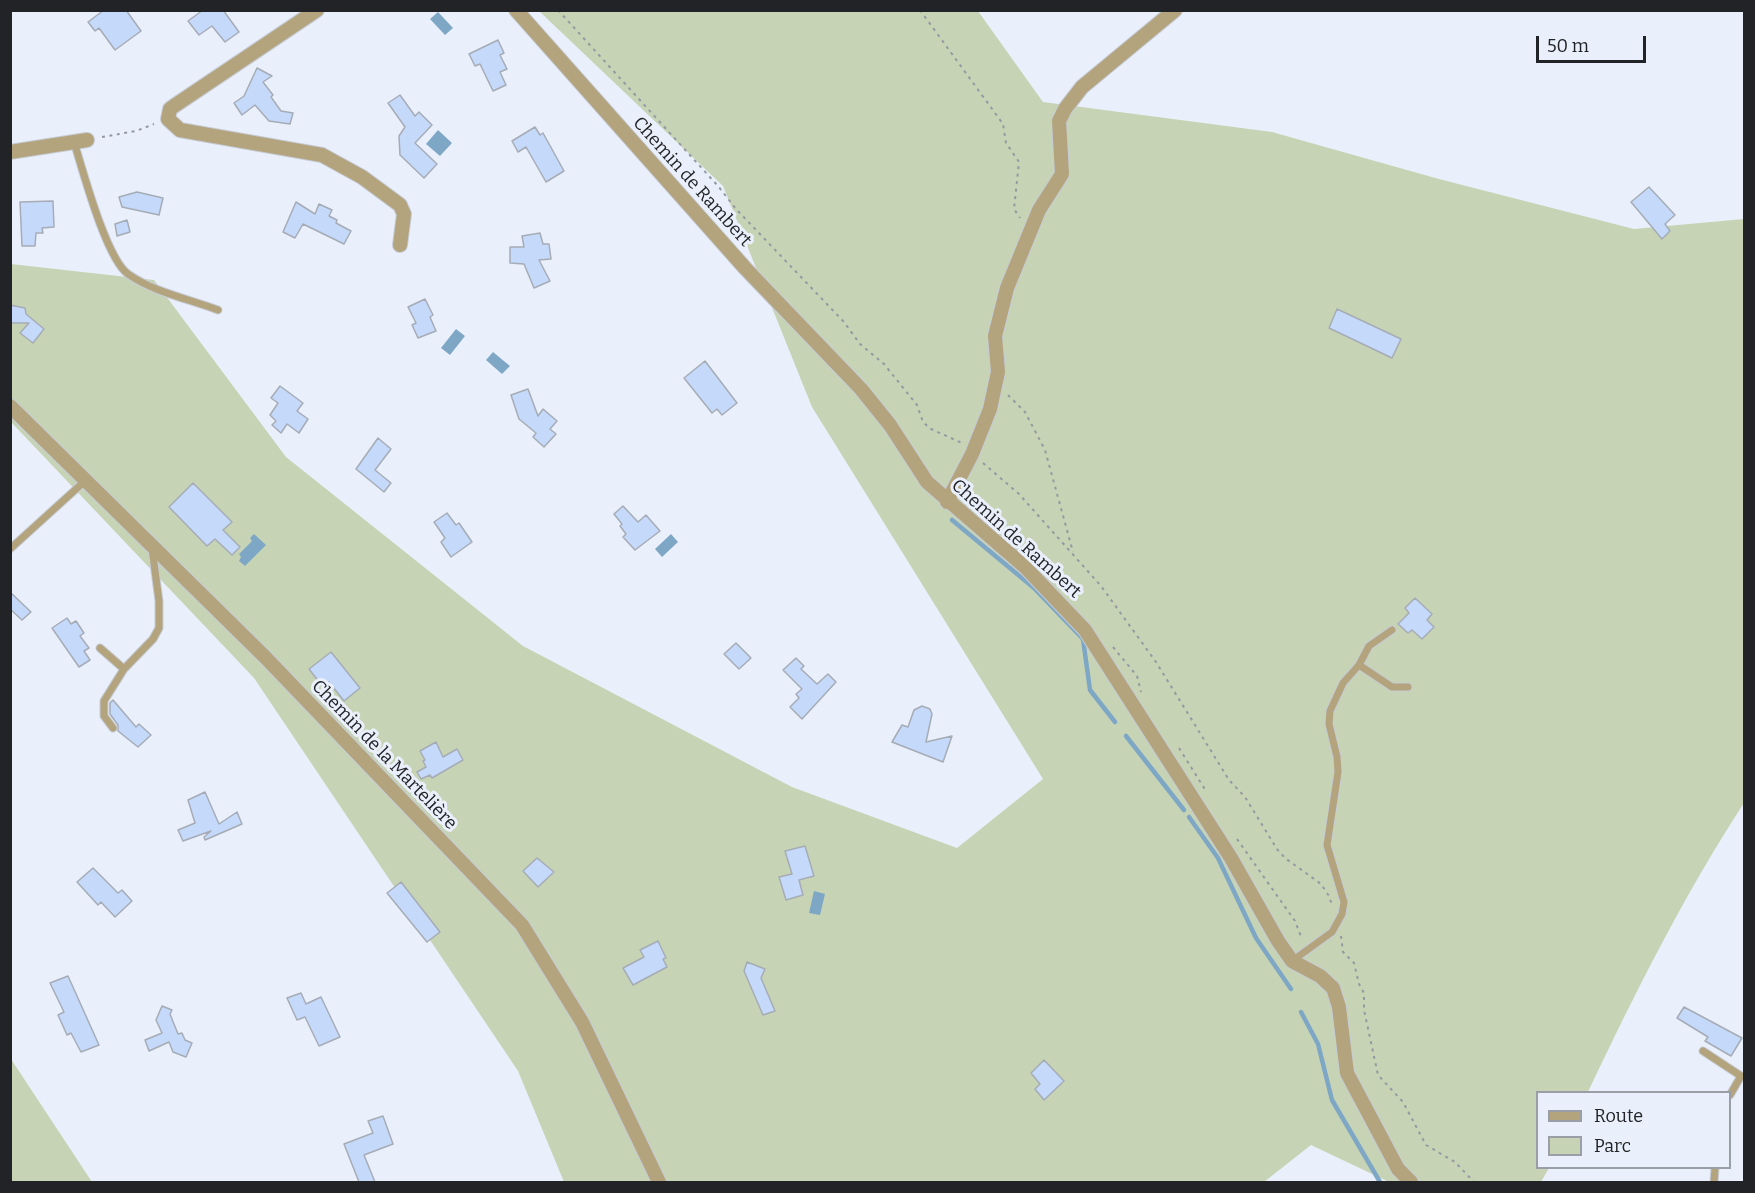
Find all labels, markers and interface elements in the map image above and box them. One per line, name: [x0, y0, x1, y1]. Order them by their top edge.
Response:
scale bar: [1539, 24, 1648, 62]
text: 50 m: [1547, 35, 1589, 57]
street label: Chemin de Rambert: [628, 113, 756, 251]
street label: Chemin de Rambert: [947, 475, 1085, 603]
street label: Chemin de la Martelière: [307, 676, 461, 834]
legend: [1536, 1091, 1731, 1169]
text: Route: [1594, 1105, 1643, 1127]
text: Parc: [1594, 1135, 1631, 1157]

